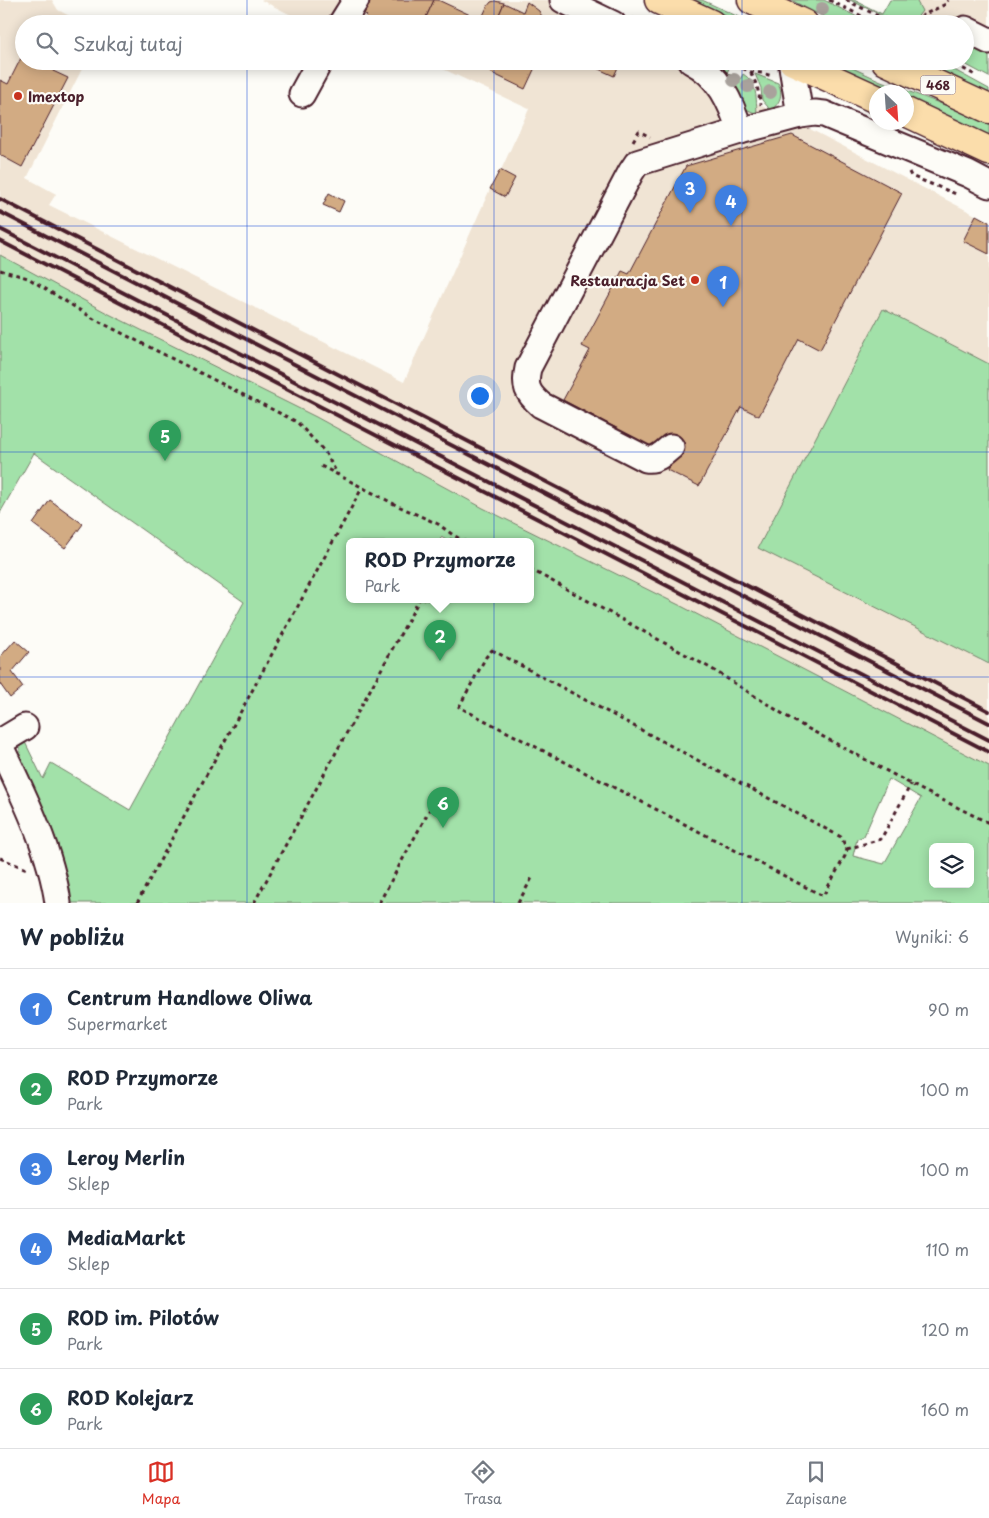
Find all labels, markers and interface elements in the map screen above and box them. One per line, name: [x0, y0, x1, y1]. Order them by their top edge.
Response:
search box: [15, 15, 974, 70]
icon: search: [33, 29, 61, 57]
text: Szukaj tutaj: [73, 29, 183, 57]
road number: 468: [920, 76, 956, 94]
north arrow: [869, 85, 914, 130]
place label: Imextop: [28, 86, 84, 107]
marker: Imextop: [12, 90, 24, 102]
pin: 3: [674, 172, 706, 213]
pin: 4: [715, 185, 747, 226]
pin: 1: [707, 266, 739, 307]
place label: Restauracja Set: [570, 270, 685, 291]
marker: Restauracja Set: [689, 274, 701, 286]
your location: [467, 383, 493, 409]
pin: 5: [149, 420, 181, 461]
popup: [346, 538, 534, 603]
text: ROD Przymorze: [364, 545, 516, 573]
text: Park: [364, 573, 400, 597]
pin: 2: [424, 620, 456, 661]
pin: 6: [427, 787, 459, 828]
map controls: [929, 843, 974, 888]
button: layers: [929, 843, 974, 888]
text: W pobliżu: [20, 920, 125, 952]
text: Wyniki: 6: [895, 924, 969, 948]
text: Centrum Handlowe Oliwa: [67, 983, 312, 1011]
text: 1: [32, 997, 40, 1021]
text: 90 m: [928, 997, 969, 1021]
text: Supermarket: [67, 1011, 167, 1035]
text: ROD Przymorze: [67, 1063, 218, 1091]
text: 2: [30, 1077, 42, 1101]
text: 100 m: [920, 1077, 969, 1101]
text: Park: [67, 1091, 103, 1115]
text: Leroy Merlin: [67, 1143, 185, 1171]
text: 3: [31, 1157, 41, 1181]
text: 100 m: [920, 1157, 969, 1181]
text: Sklep: [67, 1171, 110, 1195]
text: MediaMarkt: [67, 1223, 186, 1251]
text: 4: [31, 1237, 41, 1261]
text: 110 m: [926, 1237, 969, 1261]
text: Sklep: [67, 1251, 110, 1275]
text: ROD im. Pilotów: [67, 1303, 219, 1331]
text: 5: [31, 1317, 41, 1341]
text: 120 m: [922, 1317, 969, 1341]
text: Park: [67, 1331, 103, 1355]
text: ROD Kolejarz: [67, 1383, 194, 1411]
text: 6: [30, 1397, 42, 1421]
text: 160 m: [921, 1397, 969, 1421]
text: Park: [67, 1411, 103, 1435]
tab: Mapa: [142, 1458, 180, 1509]
tab: Trasa: [464, 1458, 502, 1509]
tab: Zapisane: [786, 1458, 847, 1509]

